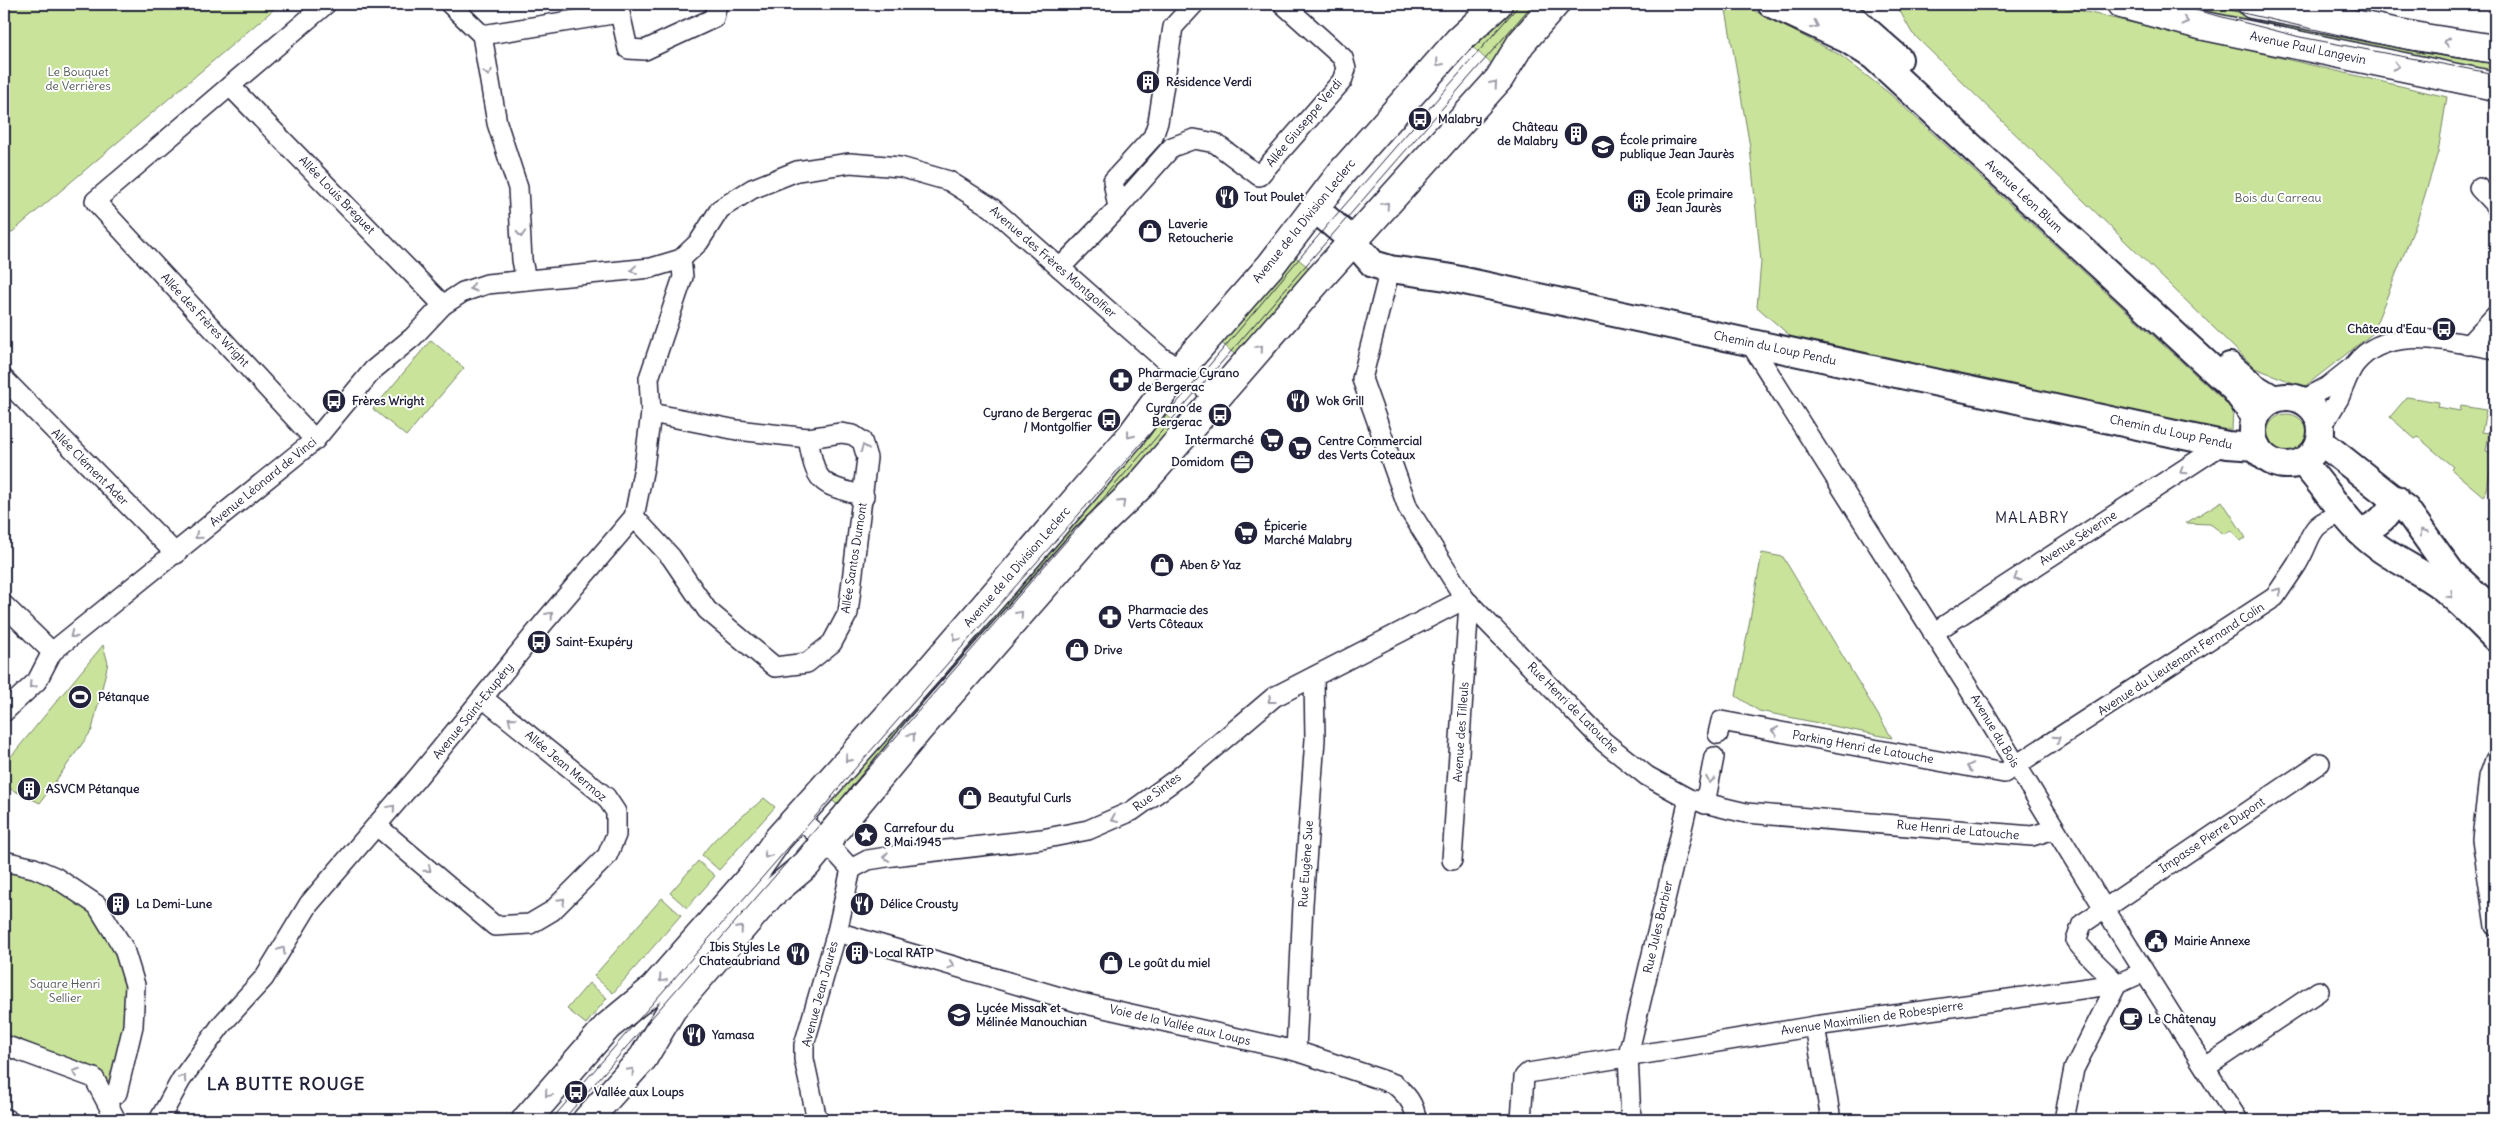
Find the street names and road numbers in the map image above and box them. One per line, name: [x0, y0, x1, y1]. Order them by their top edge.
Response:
street label: Avenue Paul Langevin: [2249, 28, 2368, 67]
street label: Allée Giuseppe Verdi: [1262, 76, 1345, 170]
street label: Allée Louis Breguet: [296, 152, 379, 237]
street label: Avenue de la Division Leclerc: [1249, 156, 1358, 286]
street label: Avenue Léon Blum: [1983, 156, 2066, 236]
street label: Avenue des Frères Montgolfier: [987, 203, 1120, 321]
street label: Allée des Frères Wright: [158, 270, 253, 370]
street label: Chemin du Loup Pendu: [1712, 327, 1838, 368]
street label: Chemin du Loup Pendu: [2108, 411, 2234, 452]
street label: Allée Clément Ader: [49, 425, 132, 508]
street label: Avenue Léonard de Vinci: [206, 434, 319, 529]
street label: Allée Santos Dumont: [837, 501, 870, 614]
street label: Avenue de la Division Leclerc: [960, 503, 1073, 630]
street label: Avenue Séverine: [2036, 507, 2119, 568]
street label: Avenue du Lieutenant Fernand Colin: [2095, 599, 2267, 718]
street label: Avenue Saint-Exupéry: [429, 659, 516, 762]
street label: Rue Henri de Latouche: [1525, 659, 1622, 756]
street label: Avenue des Tilleuls: [1450, 681, 1471, 783]
street label: Avenue du Bois: [1968, 691, 2023, 770]
street label: Allée Jean Mermoz: [522, 727, 610, 804]
street label: Parking Henri de Latouche: [1791, 727, 1935, 766]
street label: Rue Sintes: [1130, 769, 1184, 814]
street label: Impasse Pierre Dupont: [2156, 793, 2268, 876]
street label: Rue Henri de Latouche: [1896, 817, 2020, 842]
street label: Rue Eugène Sue: [1295, 820, 1316, 908]
street label: Rue Jules Barbier: [1640, 879, 1675, 975]
street label: Avenue Jean Jaurès: [798, 939, 841, 1048]
street label: Avenue Maximilien de Robespierre: [1780, 997, 1964, 1038]
street label: Voie de la Vallée aux Loups: [1108, 1001, 1252, 1048]

